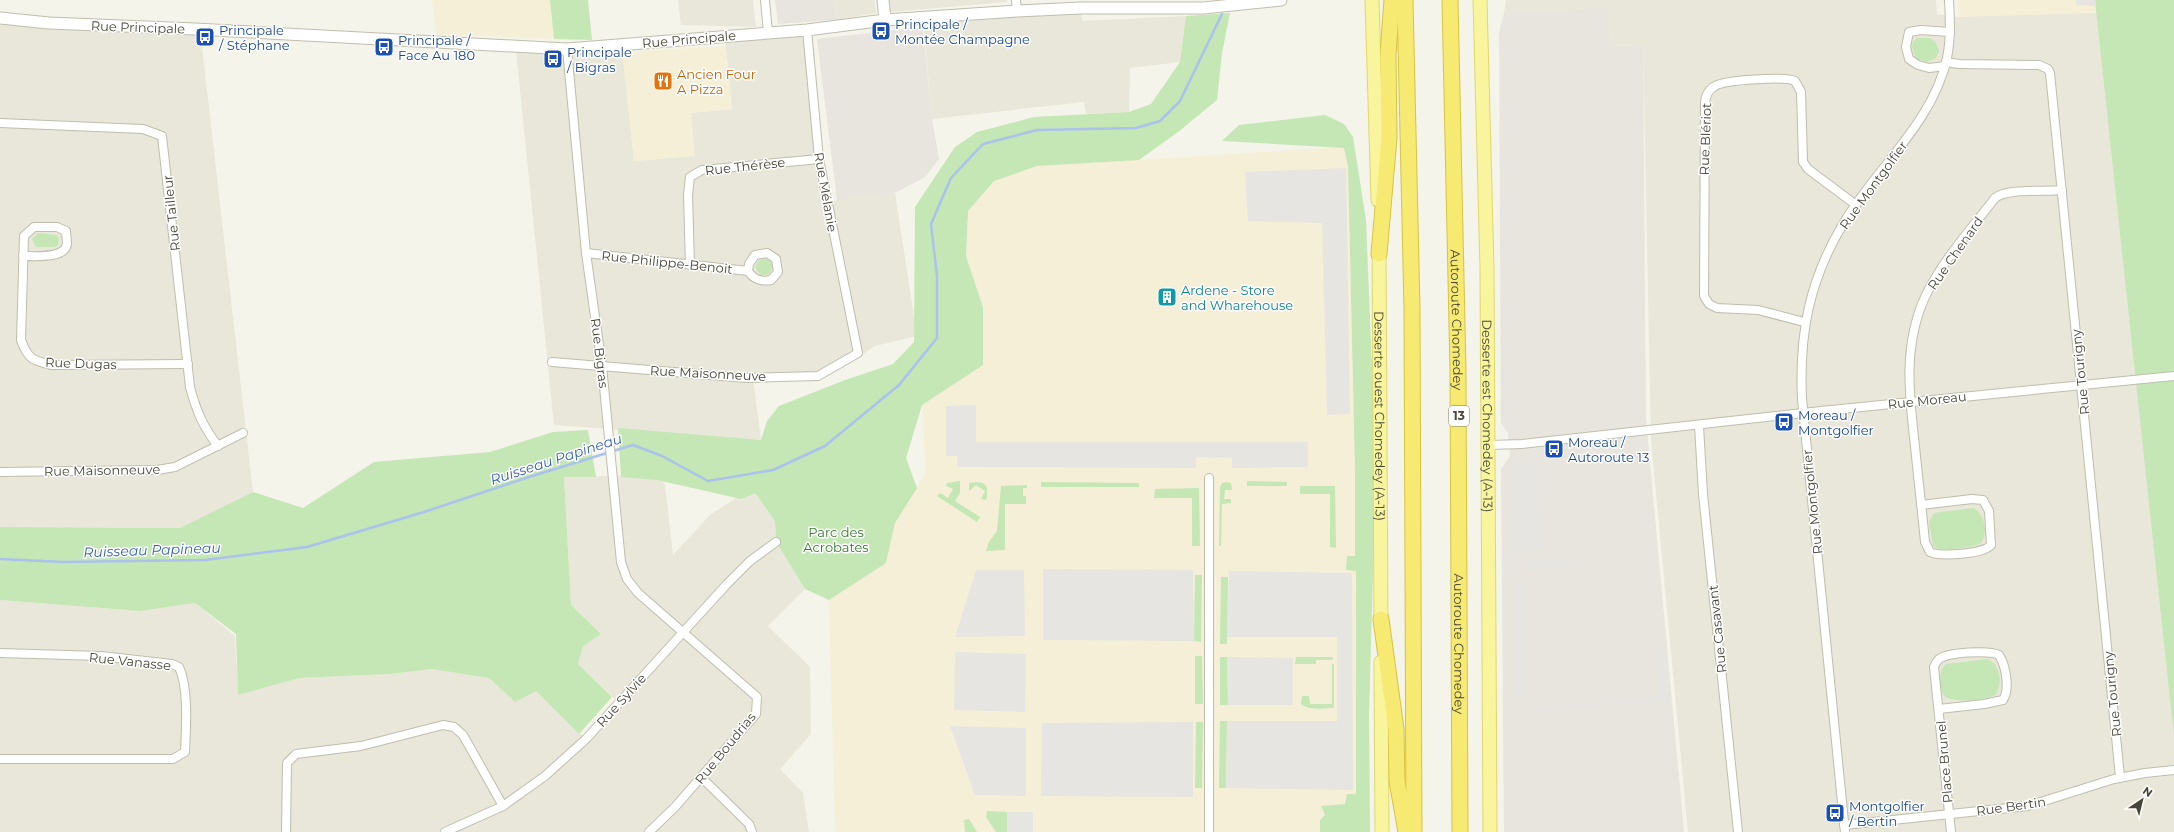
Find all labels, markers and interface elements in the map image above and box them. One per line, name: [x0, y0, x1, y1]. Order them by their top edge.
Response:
place label: Principale / Montée Champagne: [895, 16, 1030, 47]
street label: Rue Principale: [91, 17, 186, 37]
bus stop icon: Principale / Montée Champagne: [870, 20, 892, 42]
place label: Principale / Stéphane: [218, 22, 290, 53]
bus stop icon: Principale / Stéphane: [194, 26, 216, 48]
street label: Rue Principale: [641, 27, 737, 51]
place label: Principale / Face Au 180: [398, 32, 475, 63]
bus stop icon: Principale / Face Au 180: [373, 36, 395, 58]
place label: Principale / Bigras: [566, 44, 632, 75]
bus stop icon: Principale / Bigras: [542, 48, 564, 70]
place label: Ancien Four A Pizza: [677, 66, 756, 97]
restaurant icon: Ancien Four A Pizza: [652, 70, 674, 92]
street label: Rue Blériot: [1696, 102, 1714, 176]
street label: Rue Montgolfier: [1836, 138, 1910, 232]
street label: Rue Mélanie: [811, 151, 841, 233]
street label: Rue Thérèse: [704, 154, 786, 178]
street label: Rue Tailleur: [159, 174, 183, 252]
street label: Rue Chenard: [1924, 213, 1986, 293]
street label: Rue Philippe-Benoit: [601, 247, 733, 277]
street label: Autoroute Chomedey: [1447, 249, 1466, 391]
place label: Ardene - Store and Wharehouse: [1181, 282, 1293, 313]
building icon: Ardene - Store and Wharehouse: [1156, 286, 1178, 308]
street label: Desserte ouest Chomedey (A-13): [1371, 311, 1388, 521]
street label: Rue Bigras: [588, 317, 612, 389]
street label: Desserte est Chomedey (A-13): [1479, 319, 1496, 513]
street label: Rue Tourigny: [2067, 327, 2092, 416]
street label: Rue Dugas: [45, 354, 117, 372]
street label: Rue Maisonneuve: [649, 362, 767, 384]
street label: Rue Moreau: [1887, 388, 1967, 412]
road number: 13: [1449, 406, 1469, 426]
place label: Moreau / Montgolfier: [1798, 407, 1874, 438]
bus stop icon: Moreau / Montgolfier: [1773, 411, 1795, 433]
water label: Ruisseau Papineau: [488, 429, 624, 489]
place label: Moreau / Autoroute 13: [1568, 434, 1649, 465]
bus stop icon: Moreau / Autoroute 13: [1543, 438, 1565, 460]
street label: Rue Montgolfier: [1799, 449, 1825, 555]
street label: Rue Maisonneuve: [44, 461, 160, 479]
park label: Parc des Acrobates: [803, 524, 869, 555]
water label: Ruisseau Papineau: [83, 539, 221, 561]
street label: Autoroute Chomedey: [1451, 573, 1467, 715]
street label: Rue Casavant: [1704, 584, 1730, 674]
street label: Rue Vanasse: [88, 649, 172, 673]
street label: Rue Tourigny: [2099, 649, 2124, 738]
street label: Rue Sylvie: [593, 670, 649, 730]
street label: Rue Boudrias: [691, 709, 759, 787]
street label: Place Brunel: [1932, 720, 1956, 804]
north arrow: [2122, 780, 2162, 820]
text: N: [2140, 784, 2155, 800]
street label: Rue Bertin: [1975, 793, 2047, 819]
place label: Montgolfier / Bertin: [1848, 798, 1925, 829]
bus stop icon: Montgolfier / Bertin: [1824, 802, 1846, 824]

